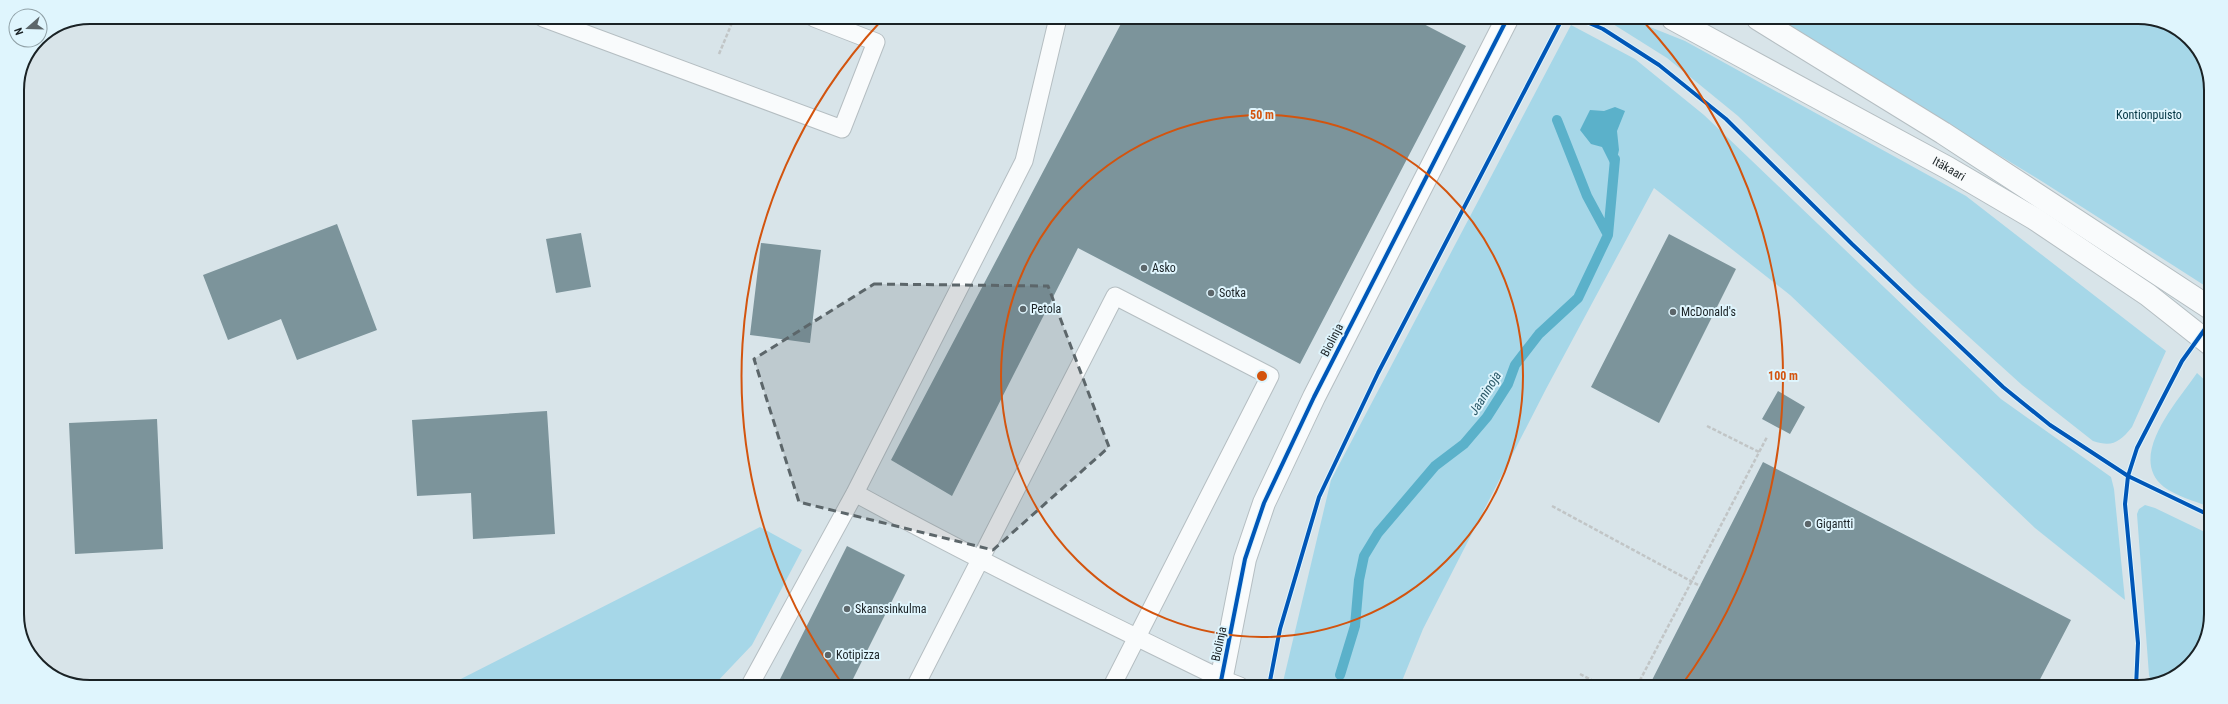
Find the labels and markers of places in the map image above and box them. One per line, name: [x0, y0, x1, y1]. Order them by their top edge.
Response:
place label: Asko: [1152, 261, 1176, 275]
marker: Asko: [1139, 263, 1149, 273]
place label: Sotka: [1219, 286, 1246, 300]
marker: Sotka: [1206, 288, 1216, 298]
place label: Petola: [1031, 302, 1061, 316]
marker: Petola: [1018, 304, 1028, 314]
place label: McDonald's: [1681, 305, 1736, 319]
marker: McDonald's: [1668, 307, 1678, 317]
centre of rings: [1255, 369, 1269, 383]
place label: Gigantti: [1816, 517, 1853, 531]
marker: Gigantti: [1803, 519, 1813, 529]
place label: Skanssinkulma: [855, 602, 927, 616]
marker: Skanssinkulma: [842, 604, 852, 614]
place label: Kotipizza: [836, 648, 880, 662]
marker: Kotipizza: [823, 650, 833, 660]

